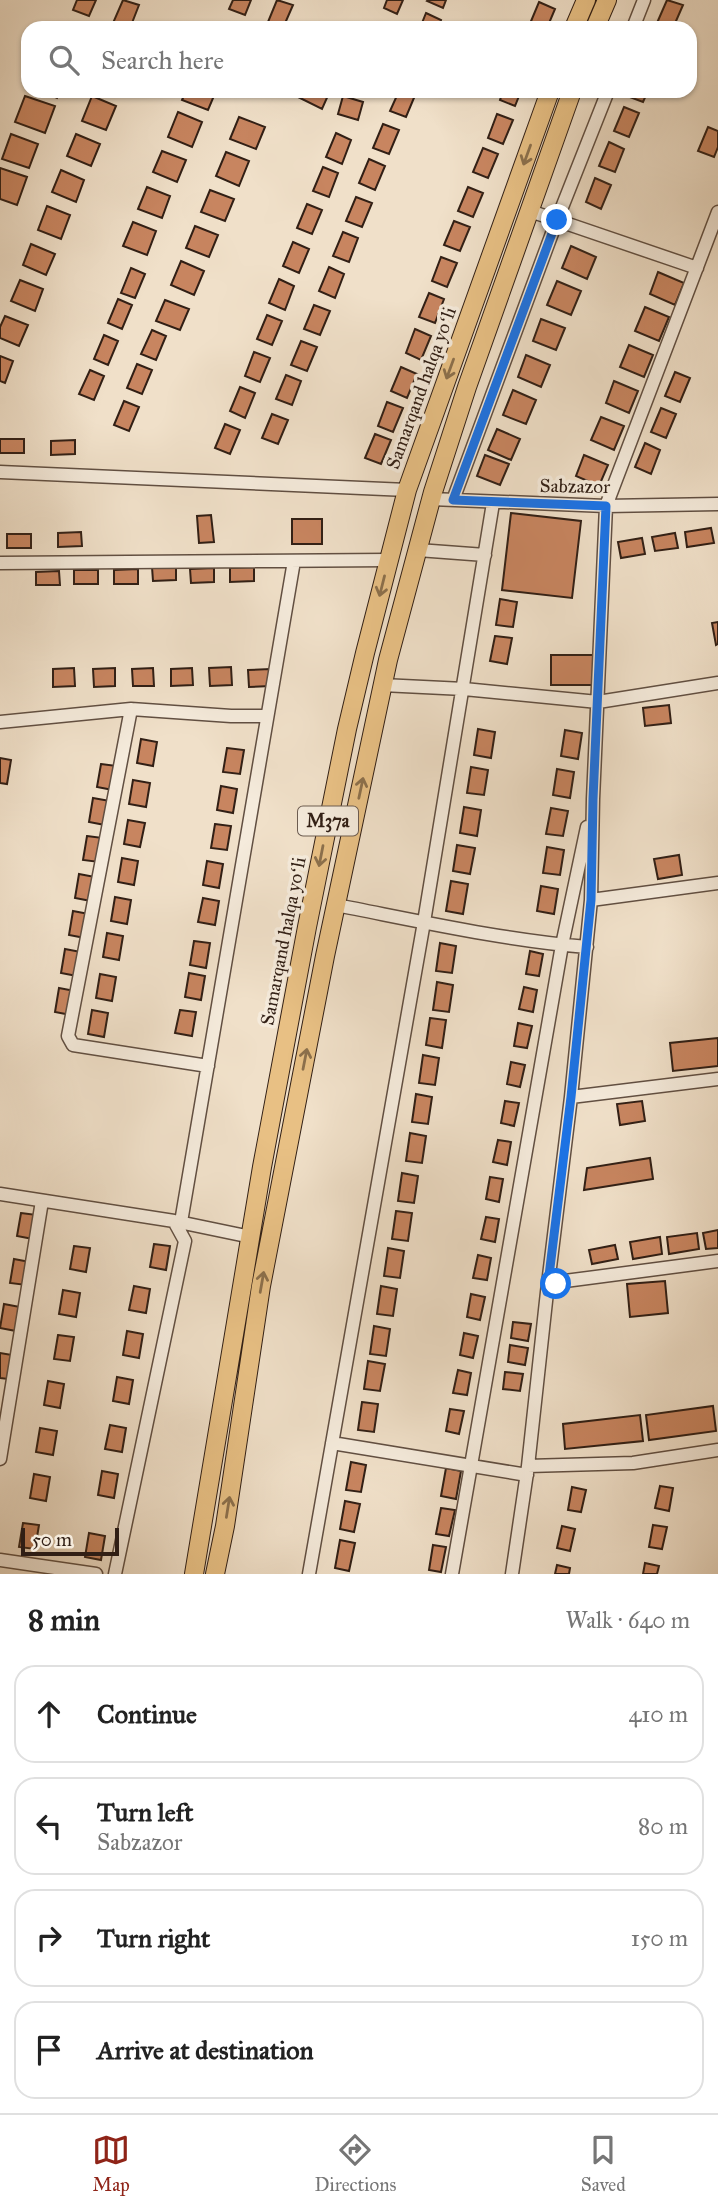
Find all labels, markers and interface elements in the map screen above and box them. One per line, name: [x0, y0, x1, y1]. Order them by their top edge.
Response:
search box: [21, 21, 697, 98]
icon: search: [45, 41, 83, 79]
text: Search here: [101, 44, 224, 76]
one-way arrow: [520, 144, 532, 166]
route end: [541, 204, 572, 235]
street label: Samarqand halqa yoʻli: [381, 304, 462, 473]
one-way arrow: [443, 358, 455, 380]
street label: Sabzazor: [540, 474, 611, 498]
one-way arrow: [375, 574, 388, 597]
one-way arrow: [354, 777, 368, 800]
road number: M37a: [298, 806, 358, 836]
one-way arrow: [314, 844, 328, 867]
street label: Samarqand halqa yoʻli: [255, 855, 312, 1027]
one-way arrow: [299, 1048, 313, 1071]
route start: [540, 1268, 571, 1299]
one-way arrow: [256, 1271, 269, 1294]
one-way arrow: [221, 1496, 234, 1519]
scale bar: [21, 1525, 119, 1557]
text: 50 m: [32, 1528, 72, 1551]
text: 8 min: [28, 1602, 100, 1638]
text: Walk · 640 m: [565, 1606, 690, 1634]
icon: ahead: [30, 1695, 68, 1733]
text: Continue: [97, 1698, 197, 1730]
text: 410 m: [629, 1700, 688, 1728]
text: Turn left: [97, 1796, 193, 1828]
icon: left: [30, 1807, 68, 1845]
text: 80 m: [638, 1812, 688, 1840]
text: Sabzazor: [97, 1828, 182, 1856]
icon: right: [30, 1919, 68, 1957]
text: Turn right: [97, 1922, 210, 1954]
text: 150 m: [631, 1924, 688, 1952]
icon: arrive: [30, 2031, 68, 2069]
text: Arrive at destination: [97, 2034, 314, 2066]
tab: Map: [92, 2131, 130, 2196]
tab: Directions: [314, 2131, 396, 2196]
tab: Saved: [581, 2131, 626, 2196]

